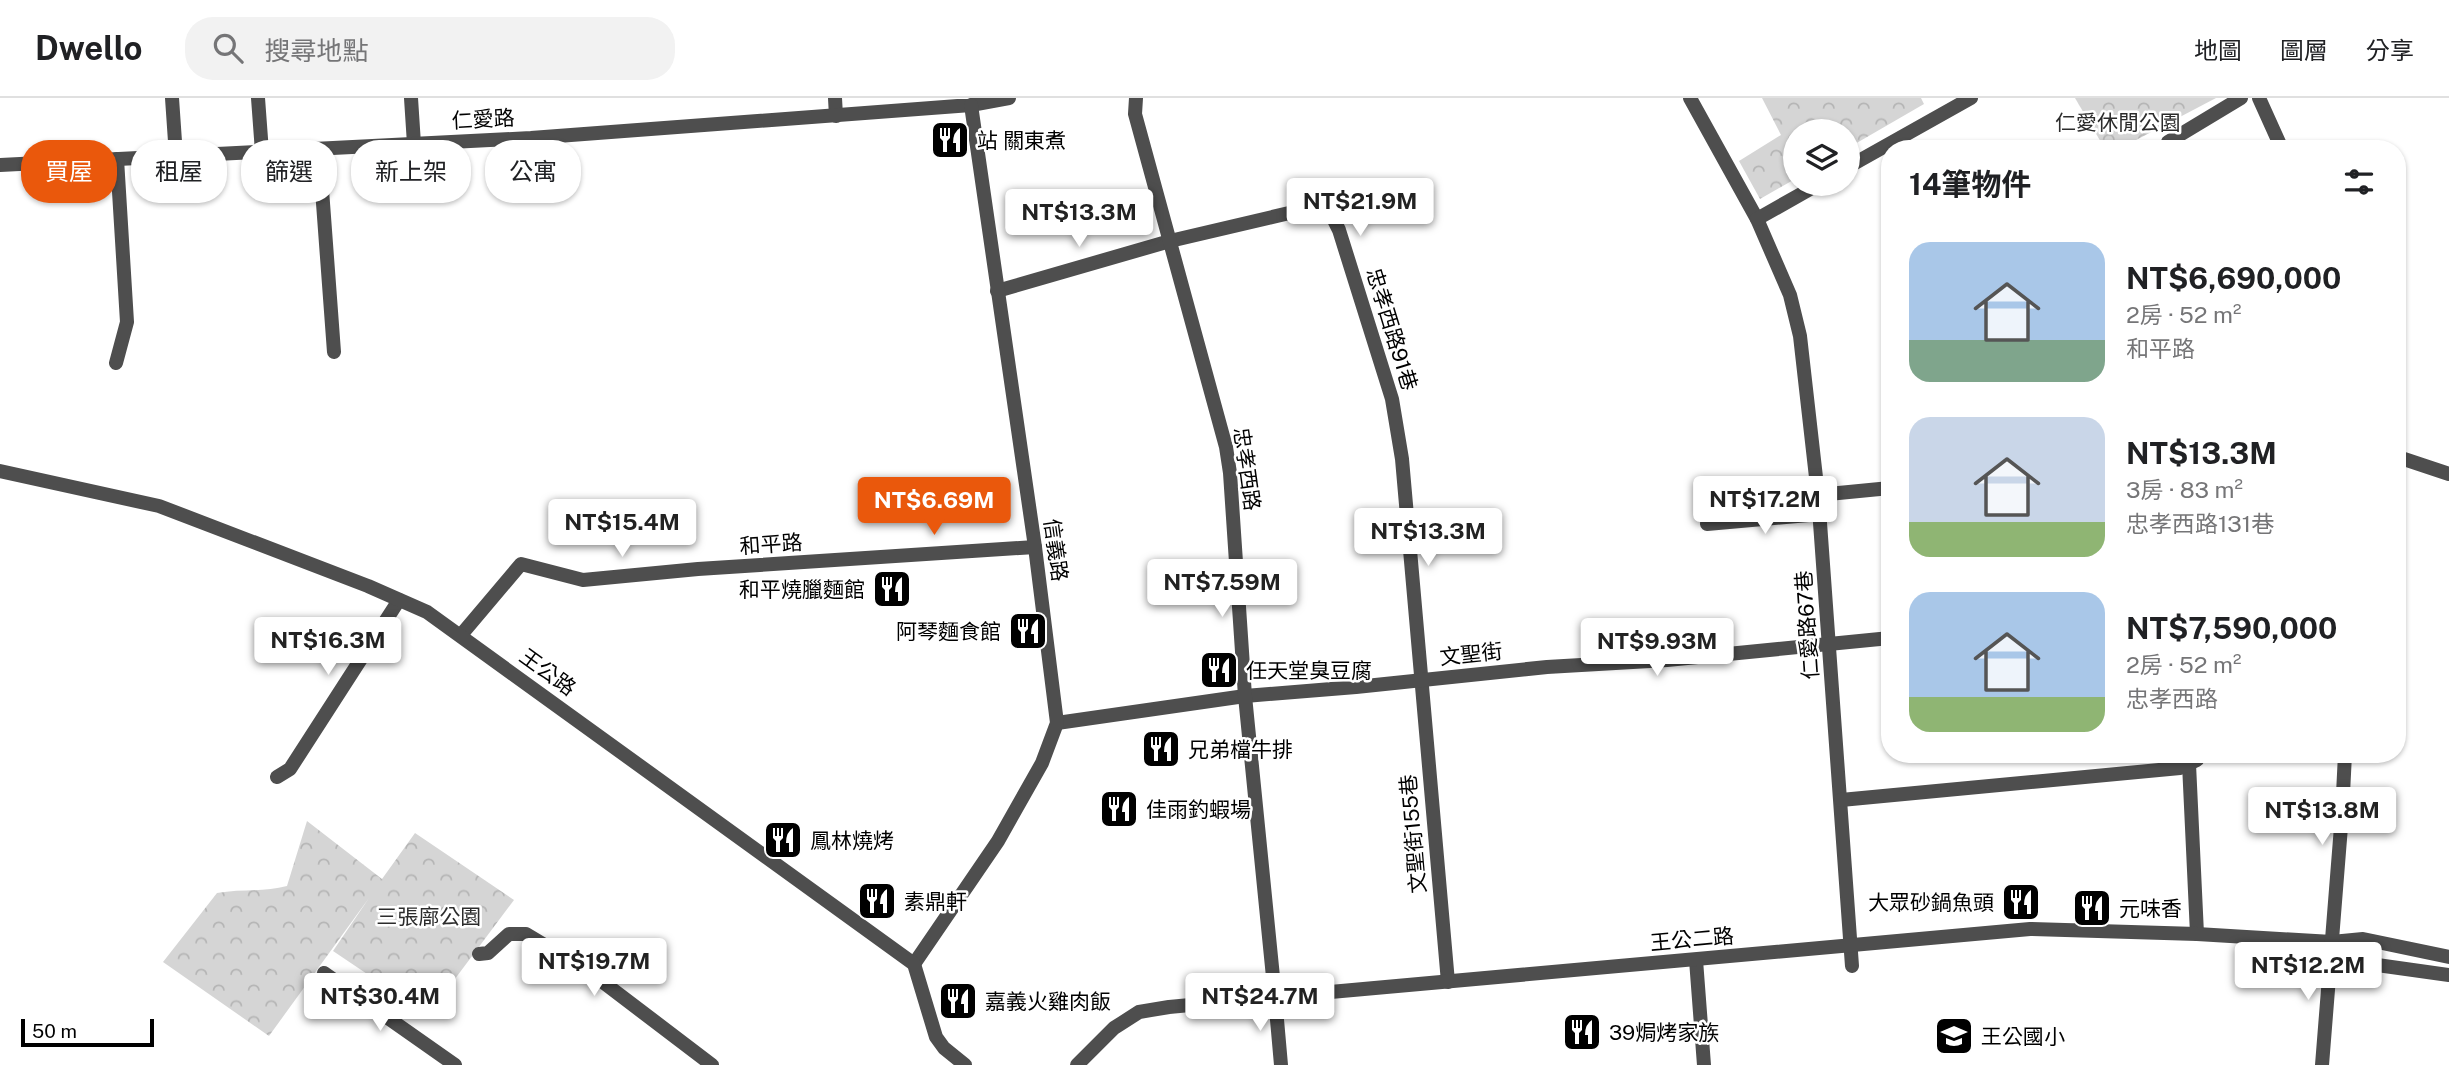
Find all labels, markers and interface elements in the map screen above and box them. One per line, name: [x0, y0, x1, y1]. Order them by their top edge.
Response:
search box: [185, 17, 675, 80]
text: Dwello: [35, 29, 143, 67]
icon: search: [209, 29, 247, 67]
text: 搜尋地點: [265, 35, 369, 66]
text: 地圖: [2194, 36, 2242, 64]
text: 圖層: [2280, 36, 2328, 64]
text: 分享: [2366, 36, 2414, 64]
street label: 仁愛路: [451, 105, 515, 133]
park label: 仁愛休閒公園: [2055, 110, 2181, 135]
restaurant icon: 站 關東煮: [929, 119, 971, 161]
map controls: [1783, 119, 1860, 196]
button: layers: [1783, 119, 1860, 196]
place label: 站 關東煮: [977, 128, 1066, 153]
chip: 買屋: [21, 140, 117, 203]
chip: 租屋: [131, 140, 227, 203]
chip: 篩選: [241, 140, 337, 203]
chip: 新上架: [351, 140, 471, 203]
chip: 公寓: [485, 140, 581, 203]
icon: filters: [2340, 163, 2378, 201]
text: 14筆物件: [1909, 166, 2032, 202]
pin: NT$21.9M: [1288, 178, 1432, 238]
text: NT$21.9M: [1303, 187, 1417, 214]
pin: NT$13.3M: [1007, 190, 1151, 249]
text: NT$13.3M: [1021, 198, 1137, 225]
text: NT$6,690,000: [2126, 260, 2341, 296]
street label: 忠孝西路91巷: [1362, 265, 1422, 393]
icon: home: [1965, 270, 2049, 354]
text: 2房 · 52 m²: [2126, 301, 2241, 328]
text: 和平路: [2126, 335, 2195, 362]
street label: 忠孝西路: [1229, 426, 1265, 512]
text: NT$13.3M: [2126, 435, 2277, 471]
icon: home: [1965, 445, 2049, 529]
pin: NT$17.2M: [1693, 476, 1837, 536]
text: 3房 · 83 m²: [2126, 476, 2243, 503]
pin: NT$6.69M: [862, 478, 1006, 537]
text: NT$17.2M: [1709, 485, 1821, 512]
text: NT$6.69M: [874, 486, 994, 513]
pin: NT$15.4M: [550, 500, 694, 559]
text: NT$15.4M: [564, 508, 680, 535]
pin: NT$13.3M: [1356, 508, 1500, 568]
text: 忠孝西路131巷: [2126, 510, 2274, 537]
street label: 信義路: [1039, 517, 1073, 583]
text: NT$13.3M: [1370, 517, 1486, 544]
street label: 和平路: [739, 529, 803, 559]
pin: NT$7.59M: [1150, 560, 1294, 619]
restaurant icon: 和平燒臘麵館: [871, 568, 913, 610]
text: NT$7.59M: [1163, 568, 1281, 595]
street label: 仁愛路67巷: [1791, 570, 1823, 680]
place label: 和平燒臘麵館: [739, 577, 865, 602]
restaurant icon: 阿琴麵食館: [1007, 610, 1049, 652]
text: NT$7,590,000: [2126, 610, 2337, 646]
pin: NT$16.3M: [256, 618, 400, 677]
pin: NT$9.93M: [1585, 618, 1729, 678]
place label: 阿琴麵食館: [896, 619, 1001, 644]
icon: home: [1965, 620, 2049, 704]
text: NT$16.3M: [270, 626, 386, 653]
text: NT$9.93M: [1597, 627, 1717, 654]
street label: 文聖街: [1438, 638, 1504, 670]
street label: 王公路: [515, 643, 581, 701]
restaurant icon: 任天堂臭豆腐: [1198, 649, 1240, 691]
text: 2房 · 52 m²: [2126, 651, 2241, 678]
place label: 任天堂臭豆腐: [1246, 658, 1372, 683]
text: 忠孝西路: [2126, 685, 2218, 712]
restaurant icon: 兄弟檔牛排: [1140, 728, 1182, 770]
place label: 兄弟檔牛排: [1188, 737, 1293, 762]
street label: 文聖街155巷: [1395, 773, 1431, 895]
restaurant icon: 佳雨釣蝦場: [1098, 788, 1140, 830]
pin: NT$13.8M: [2250, 788, 2394, 847]
text: NT$13.8M: [2264, 796, 2380, 823]
place label: 佳雨釣蝦場: [1146, 797, 1251, 822]
restaurant icon: 鳳林燒烤: [762, 819, 804, 861]
place label: 鳳林燒烤: [810, 828, 894, 853]
restaurant icon: 素鼎軒: [856, 880, 898, 922]
restaurant icon: 大眾砂鍋魚頭: [2000, 881, 2042, 923]
restaurant icon: 元味香: [2071, 887, 2113, 929]
place label: 素鼎軒: [904, 889, 967, 914]
place label: 大眾砂鍋魚頭: [1868, 890, 1994, 915]
place label: 元味香: [2119, 896, 2182, 921]
park label: 三張廍公園: [377, 904, 482, 929]
street label: 王公二路: [1649, 923, 1735, 955]
pin: NT$19.7M: [522, 939, 666, 998]
pin: NT$12.2M: [2236, 942, 2380, 1002]
text: NT$19.7M: [538, 947, 650, 974]
text: NT$12.2M: [2251, 951, 2365, 978]
pin: NT$30.4M: [308, 974, 452, 1033]
pin: NT$24.7M: [1188, 974, 1332, 1033]
restaurant icon: 嘉義火雞肉飯: [937, 980, 979, 1022]
text: NT$30.4M: [320, 982, 440, 1009]
text: NT$24.7M: [1201, 982, 1319, 1009]
place label: 嘉義火雞肉飯: [985, 989, 1111, 1014]
restaurant icon: 39焗烤家族: [1561, 1011, 1603, 1053]
school or university icon: 王公國小: [1933, 1015, 1975, 1057]
scale bar: [21, 1016, 154, 1048]
text: 50 m: [32, 1020, 77, 1042]
place label: 39焗烤家族: [1609, 1020, 1719, 1045]
place label: 王公國小: [1981, 1024, 2065, 1049]

